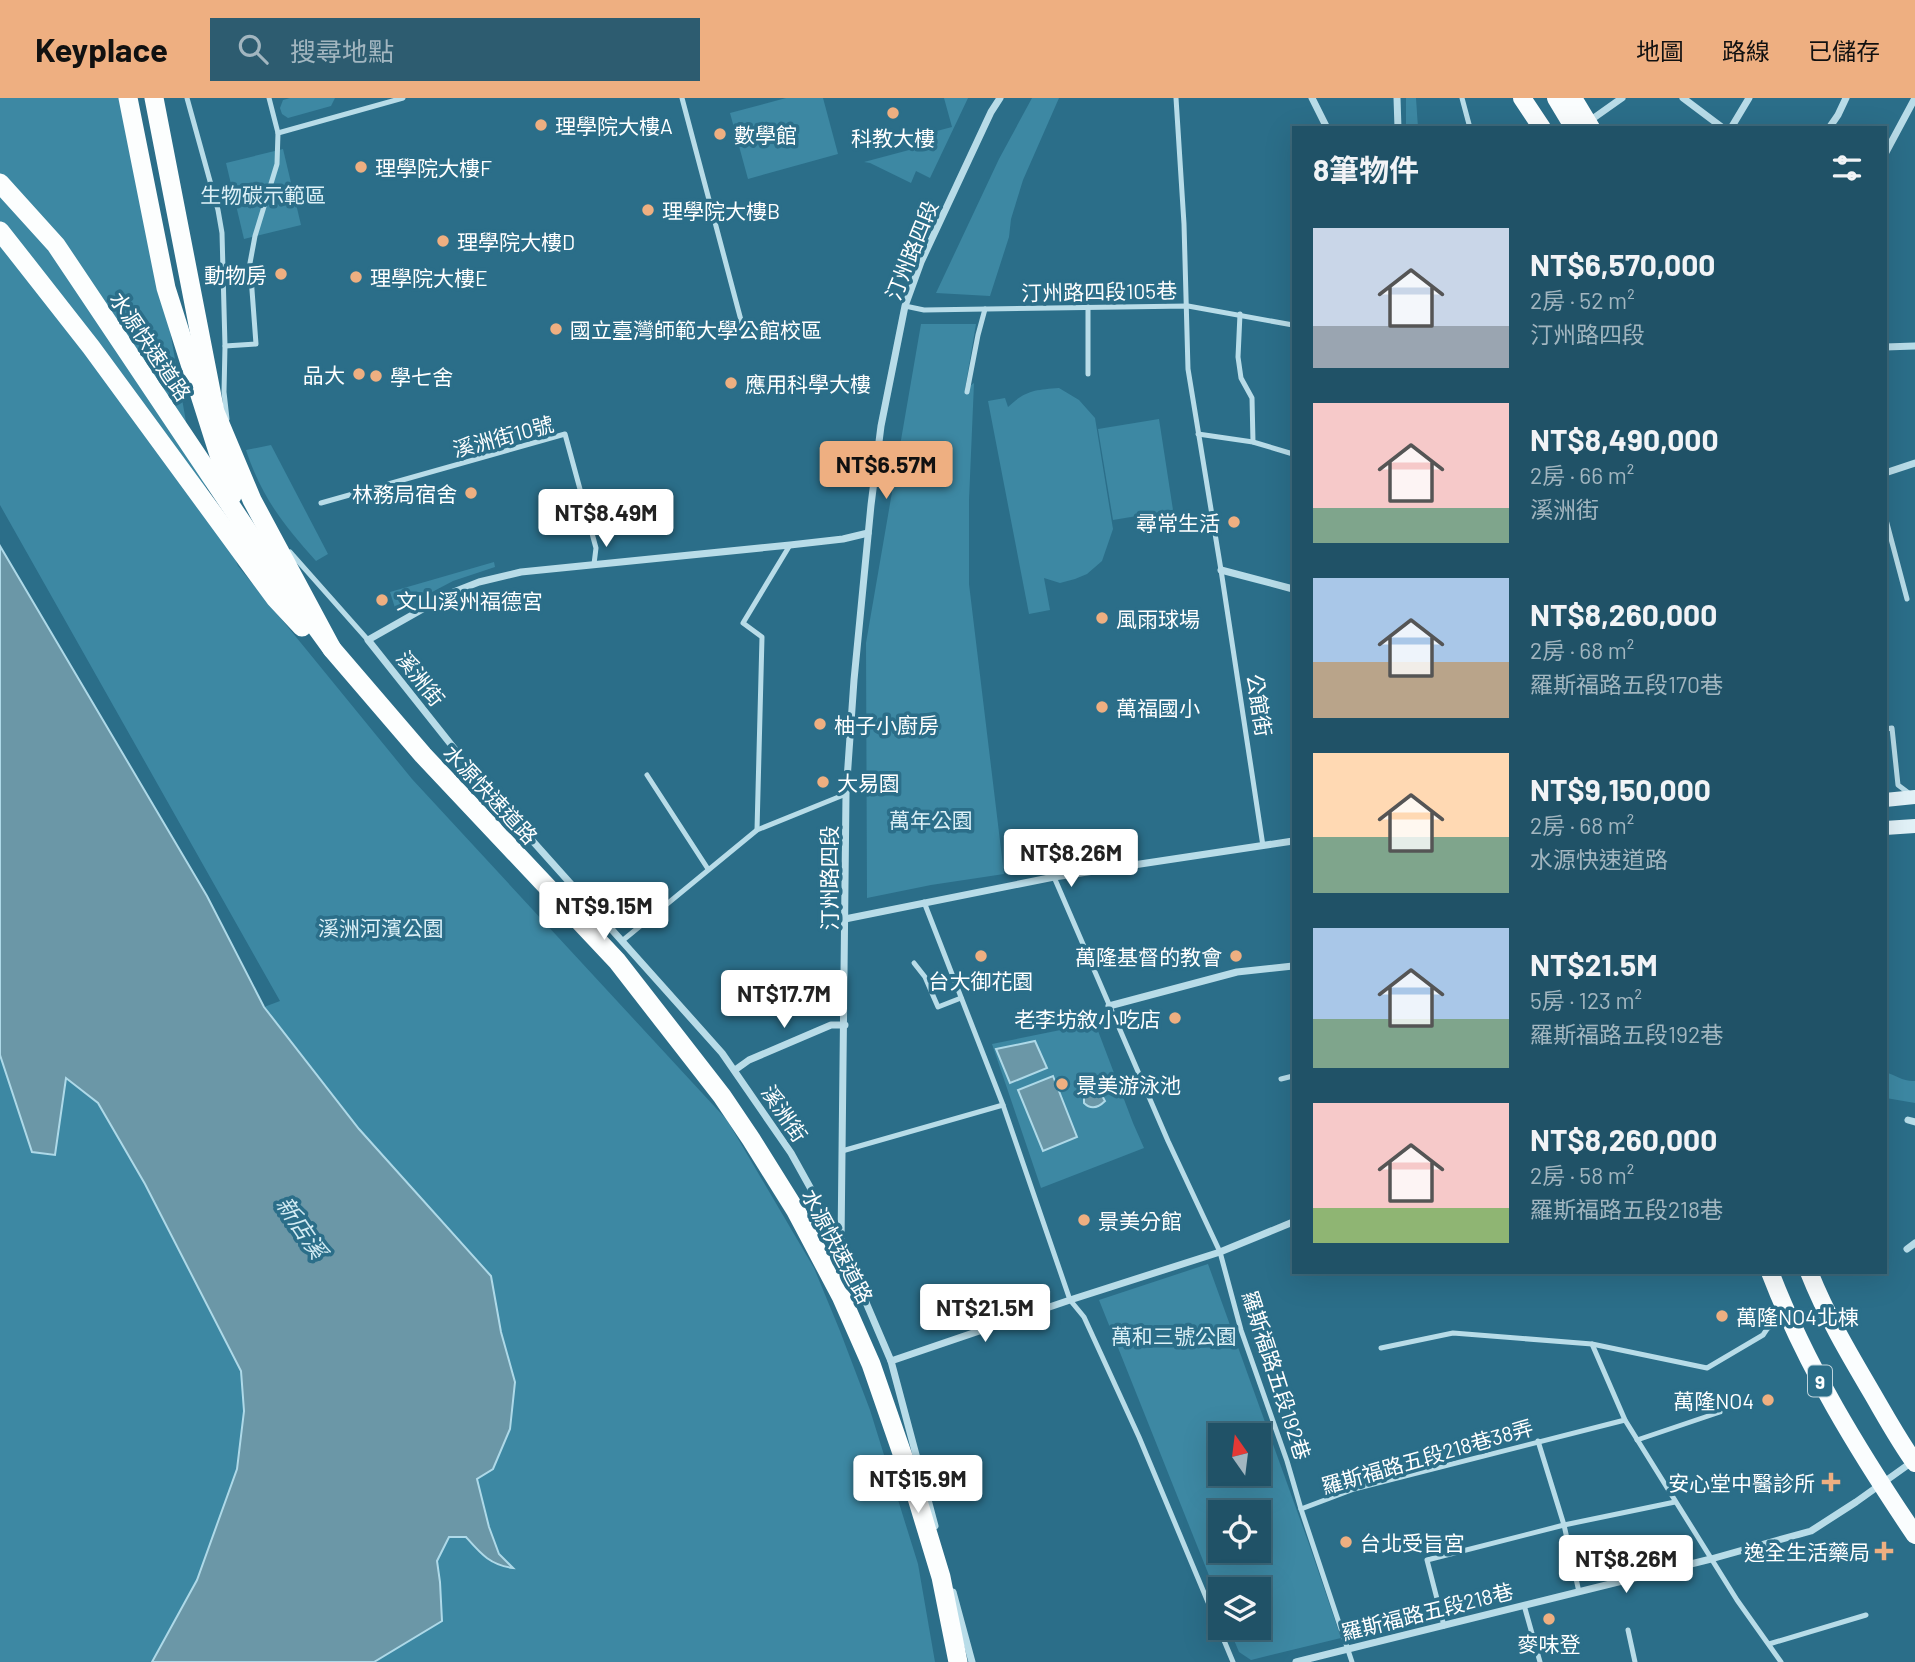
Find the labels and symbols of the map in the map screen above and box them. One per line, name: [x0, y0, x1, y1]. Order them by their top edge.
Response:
marker: 科教大樓: [885, 105, 901, 121]
place label: 理學院大樓A: [555, 113, 673, 138]
marker: 理學院大樓A: [533, 117, 549, 133]
place label: 數學館: [734, 122, 797, 147]
place label: 科教大樓: [851, 125, 935, 150]
marker: 數學館: [712, 126, 728, 142]
place label: 理學院大樓F: [375, 155, 492, 180]
marker: 理學院大樓F: [353, 159, 369, 175]
park label: 生物碳示範區: [200, 182, 326, 207]
street label: 汀州路四段: [880, 197, 942, 303]
place label: 理學院大樓B: [662, 198, 780, 223]
marker: 理學院大樓B: [640, 202, 656, 218]
place label: 理學院大樓D: [457, 229, 575, 254]
marker: 理學院大樓D: [435, 233, 451, 249]
place label: 動物房: [204, 262, 267, 287]
place label: 理學院大樓E: [370, 265, 488, 290]
marker: 動物房: [273, 266, 289, 282]
marker: 理學院大樓E: [348, 269, 364, 285]
street label: 汀州路四段105巷: [1021, 277, 1177, 305]
street label: 水源快速道路: [105, 287, 197, 405]
place label: 國立臺灣師範大學公館校區: [570, 317, 822, 342]
marker: 國立臺灣師範大學公館校區: [548, 321, 564, 337]
place label: 品大: [303, 362, 345, 387]
place label: 學七舍: [390, 364, 453, 389]
marker: 品大: [351, 366, 367, 382]
marker: 學七舍: [368, 368, 384, 384]
place label: 應用科學大樓: [745, 371, 871, 396]
marker: 應用科學大樓: [723, 375, 739, 391]
street label: 溪洲街10號: [450, 411, 556, 461]
pin: NT$6.57M: [814, 442, 958, 501]
place label: 林務局宿舍: [352, 481, 457, 506]
marker: 林務局宿舍: [463, 485, 479, 501]
pin: NT$8.49M: [534, 490, 678, 549]
place label: 尋常生活: [1136, 510, 1220, 535]
marker: 尋常生活: [1226, 514, 1242, 530]
place label: 文山溪州福德宮: [396, 588, 543, 613]
marker: 文山溪州福德宮: [374, 592, 390, 608]
place label: 風雨球場: [1116, 606, 1200, 631]
marker: 風雨球場: [1094, 610, 1110, 626]
street label: 溪洲街: [392, 645, 450, 711]
street label: 公館街: [1243, 672, 1277, 738]
place label: 萬福國小: [1116, 695, 1200, 720]
marker: 萬福國小: [1094, 699, 1110, 715]
place label: 柚子小廚房: [834, 712, 939, 737]
marker: 柚子小廚房: [812, 716, 828, 732]
street label: 水源快速道路: [439, 739, 543, 849]
place label: 大易園: [837, 770, 900, 795]
marker: 大易園: [815, 774, 831, 790]
park label: 萬年公園: [889, 807, 973, 832]
street label: 汀州路四段: [816, 826, 841, 931]
pin: NT$8.26M: [999, 830, 1143, 889]
pin: NT$9.15M: [532, 882, 676, 942]
park label: 溪洲河濱公園: [318, 915, 444, 940]
place label: 萬隆基督的教會: [1075, 944, 1222, 969]
marker: 台大御花園: [973, 948, 989, 964]
marker: 萬隆基督的教會: [1228, 948, 1244, 964]
place label: 台大御花園: [929, 968, 1034, 993]
pin: NT$17.7M: [712, 970, 856, 1030]
place label: 老李坊敘小吃店: [1014, 1006, 1161, 1031]
marker: 老李坊敘小吃店: [1167, 1010, 1183, 1026]
place label: 景美游泳池: [1076, 1072, 1181, 1097]
marker: 景美游泳池: [1054, 1076, 1070, 1092]
street label: 溪洲街: [757, 1080, 813, 1146]
street label: 水源快速道路: [797, 1185, 879, 1307]
water label: 新店溪: [271, 1191, 335, 1266]
place label: 景美分館: [1098, 1208, 1182, 1233]
marker: 景美分館: [1076, 1212, 1092, 1228]
pin: NT$21.5M: [913, 1284, 1057, 1344]
street label: 羅斯福路五段192巷: [1238, 1287, 1316, 1463]
place label: 萬隆NO4北棟: [1736, 1304, 1859, 1329]
marker: 萬隆NO4北棟: [1714, 1308, 1730, 1324]
park label: 萬和三號公園: [1111, 1323, 1237, 1348]
road number: 9: [1808, 1366, 1832, 1396]
place label: 萬隆NO4: [1673, 1388, 1754, 1413]
marker: 萬隆NO4: [1760, 1392, 1776, 1408]
street label: 羅斯福路五段218巷38弄: [1318, 1414, 1536, 1498]
north arrow: [1208, 1423, 1270, 1486]
pin: NT$15.9M: [846, 1456, 990, 1515]
place label: 安心堂中醫診所: [1668, 1470, 1815, 1495]
marker: 安心堂中醫診所: [1821, 1472, 1841, 1492]
place label: 台北受旨宮: [1360, 1530, 1465, 1555]
marker: 台北受旨宮: [1338, 1534, 1354, 1550]
pin: NT$8.26M: [1554, 1536, 1698, 1595]
place label: 逸全生活藥局: [1744, 1539, 1870, 1564]
marker: 逸全生活藥局: [1876, 1543, 1892, 1559]
street label: 羅斯福路五段218巷: [1338, 1578, 1516, 1644]
marker: 麥味登: [1541, 1611, 1557, 1627]
place label: 麥味登: [1518, 1631, 1581, 1656]

